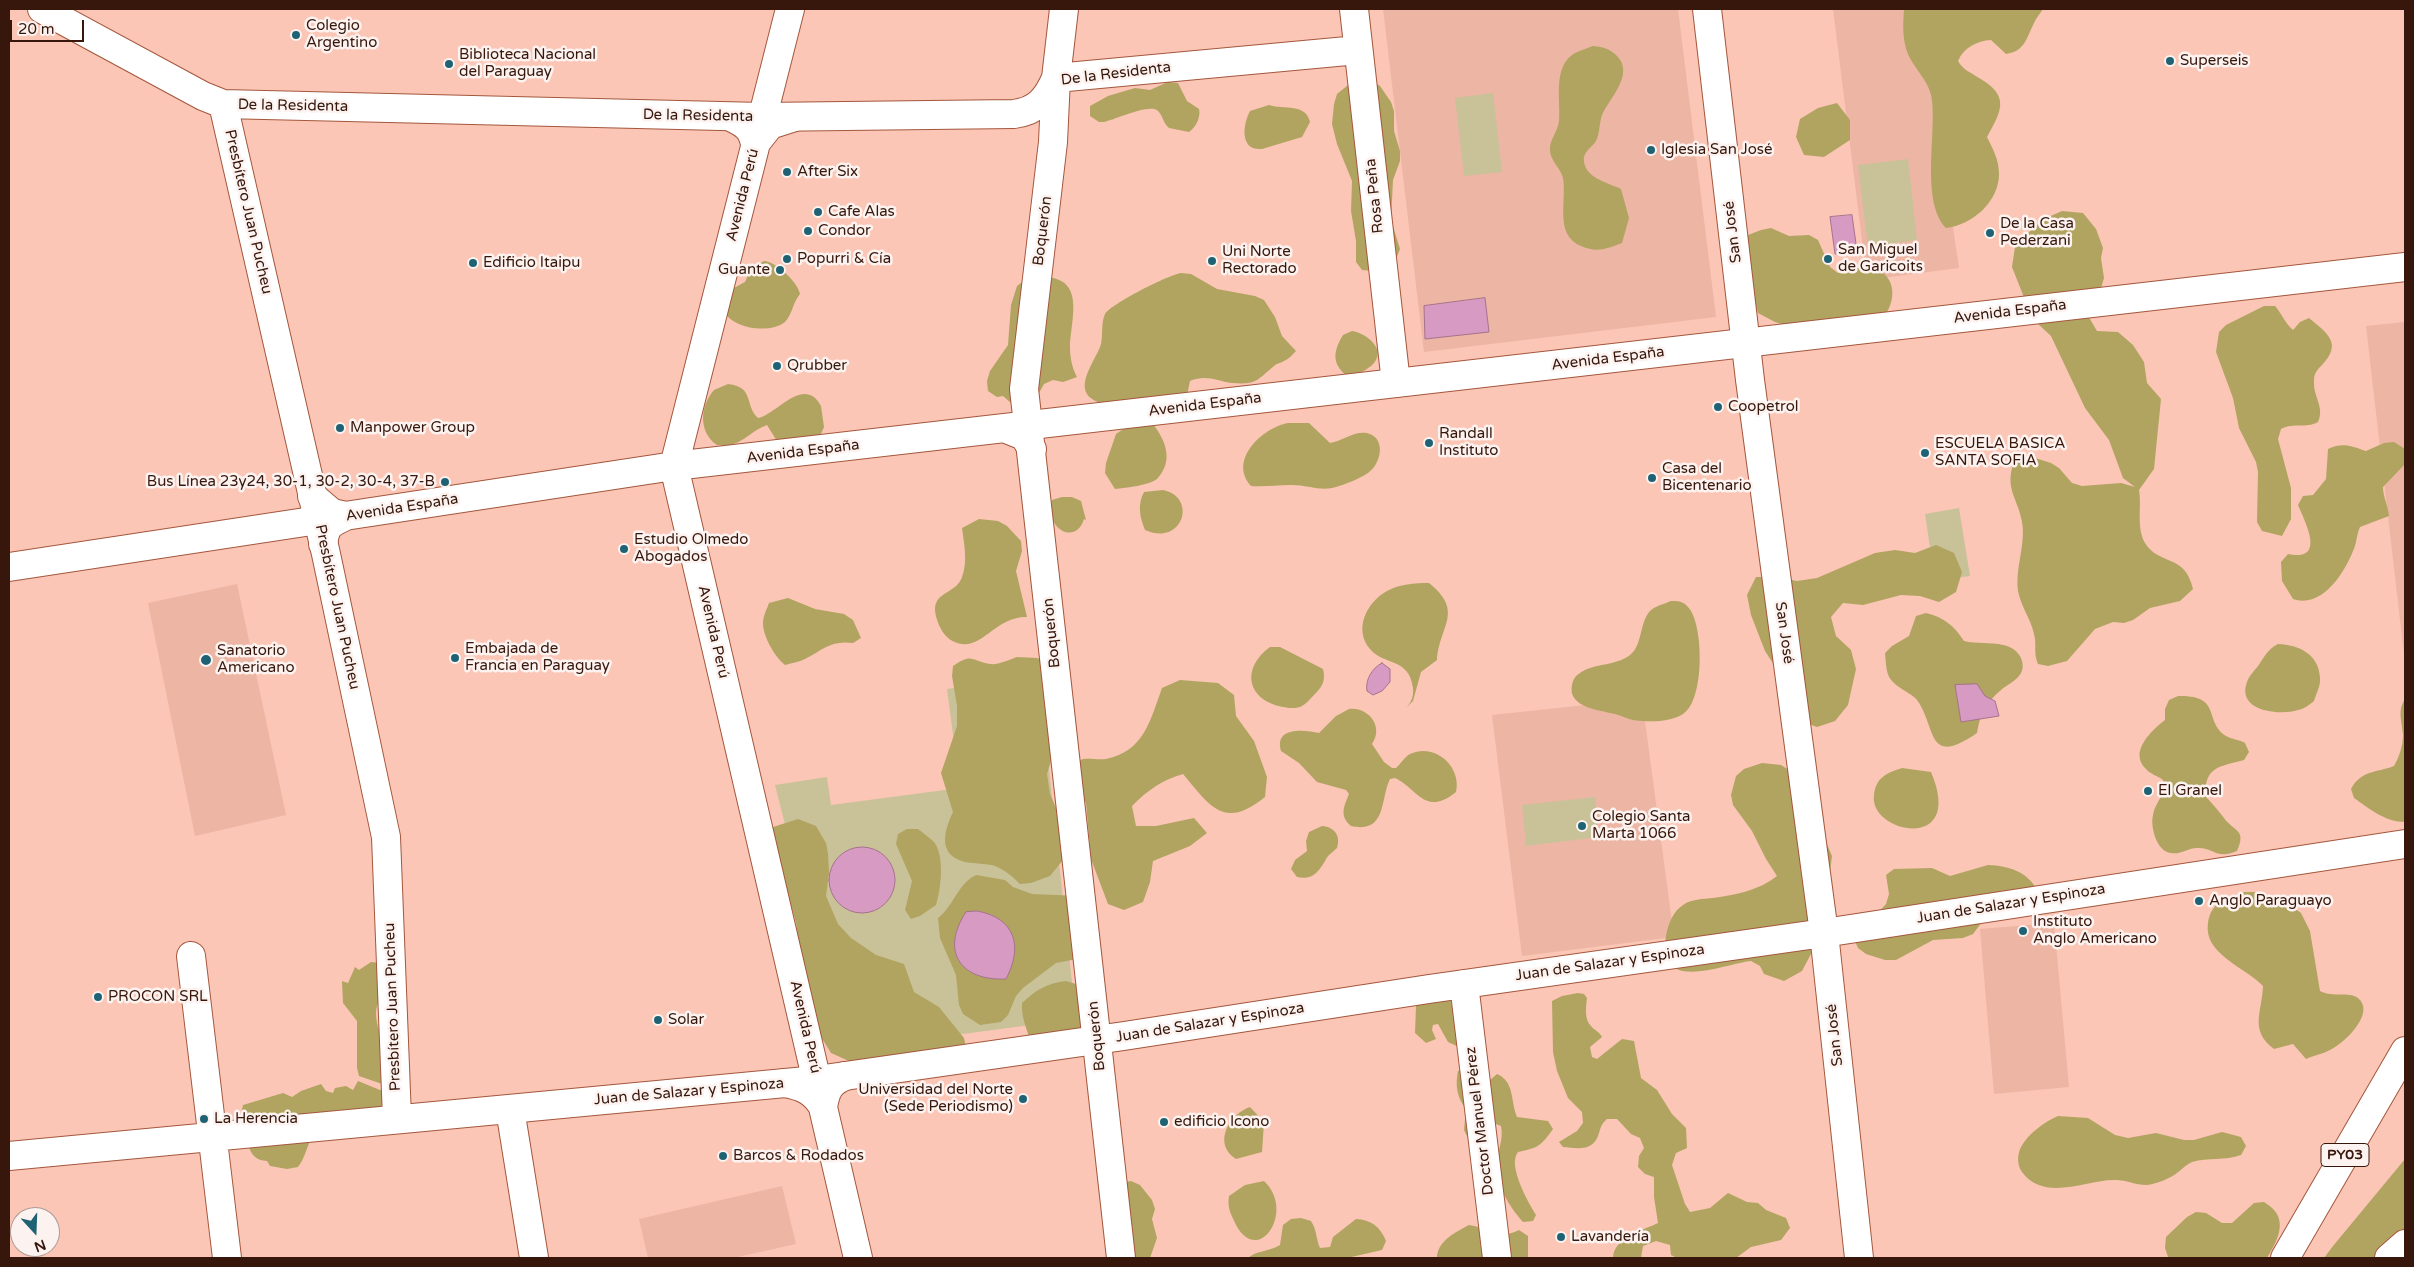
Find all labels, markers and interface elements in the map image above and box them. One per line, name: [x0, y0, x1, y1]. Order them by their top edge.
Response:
scale bar: [12, 10, 86, 42]
place label: Colegio Argentino: [306, 17, 377, 52]
text: 20 m: [18, 20, 55, 38]
marker: Colegio Argentino: [290, 29, 302, 41]
place label: Biblioteca Nacional del Paraguay: [459, 46, 596, 81]
place label: Superseis: [2180, 52, 2249, 70]
marker: Superseis: [2164, 55, 2176, 67]
marker: Biblioteca Nacional del Paraguay: [443, 58, 455, 70]
street label: De la Residenta: [1060, 58, 1172, 90]
street label: De la Residenta: [238, 96, 348, 116]
street label: De la Residenta: [643, 106, 753, 126]
street label: Presbítero Juan Pucheu: [220, 128, 276, 296]
place label: Iglesia San José: [1661, 141, 1773, 159]
marker: Iglesia San José: [1645, 144, 1657, 156]
street label: Avenida Perú: [723, 147, 763, 243]
street label: Rosa Peña: [1362, 158, 1388, 234]
place label: After Six: [797, 163, 858, 181]
marker: After Six: [781, 166, 793, 178]
street label: Boquerón: [1030, 195, 1056, 267]
street label: San José: [1720, 200, 1746, 264]
place label: Cafe Alas: [828, 203, 895, 221]
marker: Cafe Alas: [812, 206, 824, 218]
place label: De la Casa Pederzani: [2000, 215, 2074, 250]
place label: Condor: [818, 222, 871, 240]
marker: Condor: [802, 225, 814, 237]
marker: De la Casa Pederzani: [1984, 227, 1996, 239]
place label: San Miguel de Garicoits: [1838, 241, 1923, 276]
place label: Uni Norte Rectorado: [1222, 243, 1297, 278]
place label: Popurri & Cía: [797, 250, 891, 268]
marker: Popurri & Cía: [781, 253, 793, 265]
marker: San Miguel de Garicoits: [1822, 253, 1834, 265]
place label: Edificio Itaipu: [483, 254, 580, 272]
marker: Uni Norte Rectorado: [1206, 255, 1218, 267]
marker: Edificio Itaipu: [467, 257, 479, 269]
place label: Guante: [718, 261, 770, 279]
marker: Guante: [774, 264, 786, 276]
street label: Avenida España: [1952, 296, 2068, 328]
street label: Avenida España: [1550, 343, 1666, 375]
place label: Qrubber: [787, 357, 847, 375]
marker: Qrubber: [771, 360, 783, 372]
street label: Avenida España: [1147, 389, 1263, 421]
place label: Coopetrol: [1728, 398, 1798, 416]
marker: Coopetrol: [1712, 401, 1724, 413]
place label: Manpower Group: [350, 419, 475, 437]
marker: Manpower Group: [334, 422, 346, 434]
place label: Randall Instituto: [1439, 425, 1498, 460]
place label: ESCUELA BASICA SANTA SOFIA: [1935, 435, 2065, 470]
street label: Avenida España: [745, 436, 861, 468]
marker: Randall Instituto: [1423, 437, 1435, 449]
marker: ESCUELA BASICA SANTA SOFIA: [1919, 447, 1931, 459]
place label: Casa del Bicentenario: [1662, 460, 1752, 495]
marker: Casa del Bicentenario: [1646, 472, 1658, 484]
place label: Bus Línea 23y24, 30-1, 30-2, 30-4, 37-B: [147, 473, 435, 491]
marker: Bus Línea 23y24, 30-1, 30-2, 30-4, 37-B: [439, 476, 451, 488]
street label: Avenida España: [344, 490, 460, 526]
street label: Presbítero Juan Pucheu: [311, 523, 363, 691]
place label: Estudio Olmedo Abogados: [634, 531, 748, 566]
marker: Estudio Olmedo Abogados: [618, 543, 630, 555]
street label: Avenida Perú: [694, 584, 732, 680]
street label: Boquerón: [1039, 597, 1065, 669]
street label: San José: [1771, 601, 1797, 665]
place label: Embajada de Francia en Paraguay: [465, 640, 610, 675]
place label: Sanatorio Americano: [217, 642, 295, 677]
marker: Embajada de Francia en Paraguay: [449, 652, 461, 664]
marker: Sanatorio Americano: [199, 653, 213, 667]
place label: El Granel: [2158, 782, 2222, 800]
marker: El Granel: [2142, 785, 2154, 797]
place label: Colegio Santa Marta 1066: [1592, 808, 1691, 843]
marker: Colegio Santa Marta 1066: [1576, 820, 1588, 832]
street label: Juan de Salazar y Espinoza: [1915, 880, 2107, 928]
place label: Anglo Paraguayo: [2209, 892, 2332, 910]
marker: Anglo Paraguayo: [2193, 895, 2205, 907]
place label: Instituto Anglo Americano: [2033, 913, 2157, 948]
street label: Presbítero Juan Pucheu: [381, 922, 405, 1092]
marker: Instituto Anglo Americano: [2017, 925, 2029, 937]
street label: Juan de Salazar y Espinoza: [1514, 941, 1706, 985]
street label: Avenida Perú: [786, 979, 824, 1075]
place label: PROCON SRL: [108, 988, 208, 1006]
marker: PROCON SRL: [92, 991, 104, 1003]
street label: Juan de Salazar y Espinoza: [1114, 999, 1306, 1047]
street label: Boquerón: [1084, 1000, 1110, 1072]
street label: San José: [1823, 1003, 1847, 1067]
place label: Solar: [668, 1011, 704, 1029]
marker: Solar: [652, 1014, 664, 1026]
street label: Doctor Manuel Pérez: [1462, 1046, 1498, 1196]
street label: Juan de Salazar y Espinoza: [593, 1075, 785, 1109]
place label: Universidad del Norte (Sede Periodismo): [858, 1081, 1013, 1116]
marker: Universidad del Norte (Sede Periodismo): [1017, 1093, 1029, 1105]
place label: La Herencia: [214, 1110, 298, 1128]
marker: La Herencia: [198, 1113, 210, 1125]
place label: edificio Icono: [1174, 1113, 1269, 1131]
marker: edificio Icono: [1158, 1116, 1170, 1128]
road number: PY03: [2321, 1144, 2369, 1166]
place label: Barcos & Rodados: [733, 1147, 864, 1165]
marker: Barcos & Rodados: [717, 1150, 729, 1162]
north arrow: [10, 1207, 60, 1257]
place label: Lavandería: [1571, 1228, 1649, 1246]
marker: Lavandería: [1555, 1231, 1567, 1243]
text: N: [32, 1236, 48, 1256]

